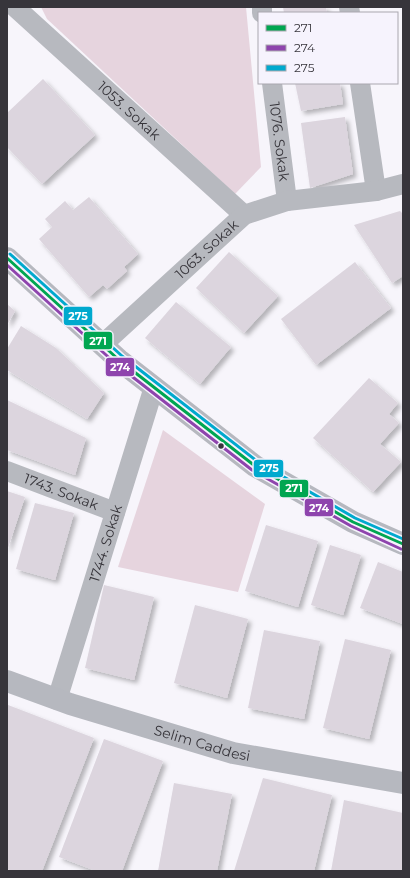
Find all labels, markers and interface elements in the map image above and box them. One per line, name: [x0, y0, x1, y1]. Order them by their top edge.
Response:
legend: [258, 12, 398, 84]
text: 271: [294, 20, 312, 35]
text: 274: [294, 40, 315, 55]
text: 275: [294, 60, 315, 75]
street label: 1053. Sokak: [94, 77, 165, 144]
street label: 1076. Sokak: [265, 101, 293, 183]
street label: 1063. Sokak: [171, 215, 243, 283]
line badge: 275: [63, 306, 93, 326]
text: 275: [68, 309, 88, 323]
line badge: 271: [83, 331, 113, 350]
text: 271: [89, 334, 107, 348]
line badge: 274: [105, 357, 135, 377]
text: 274: [110, 360, 131, 374]
unlabelled marker: [216, 441, 226, 451]
line badge: 275: [253, 459, 284, 478]
text: 275: [259, 461, 279, 475]
street label: 1743. Sokak: [21, 469, 102, 514]
line badge: 271: [279, 479, 309, 498]
text: 271: [285, 481, 303, 495]
line badge: 274: [304, 498, 334, 517]
text: 274: [309, 501, 330, 515]
street label: 1744. Sokak: [85, 502, 126, 584]
street label: Selim Caddesi: [152, 721, 252, 765]

